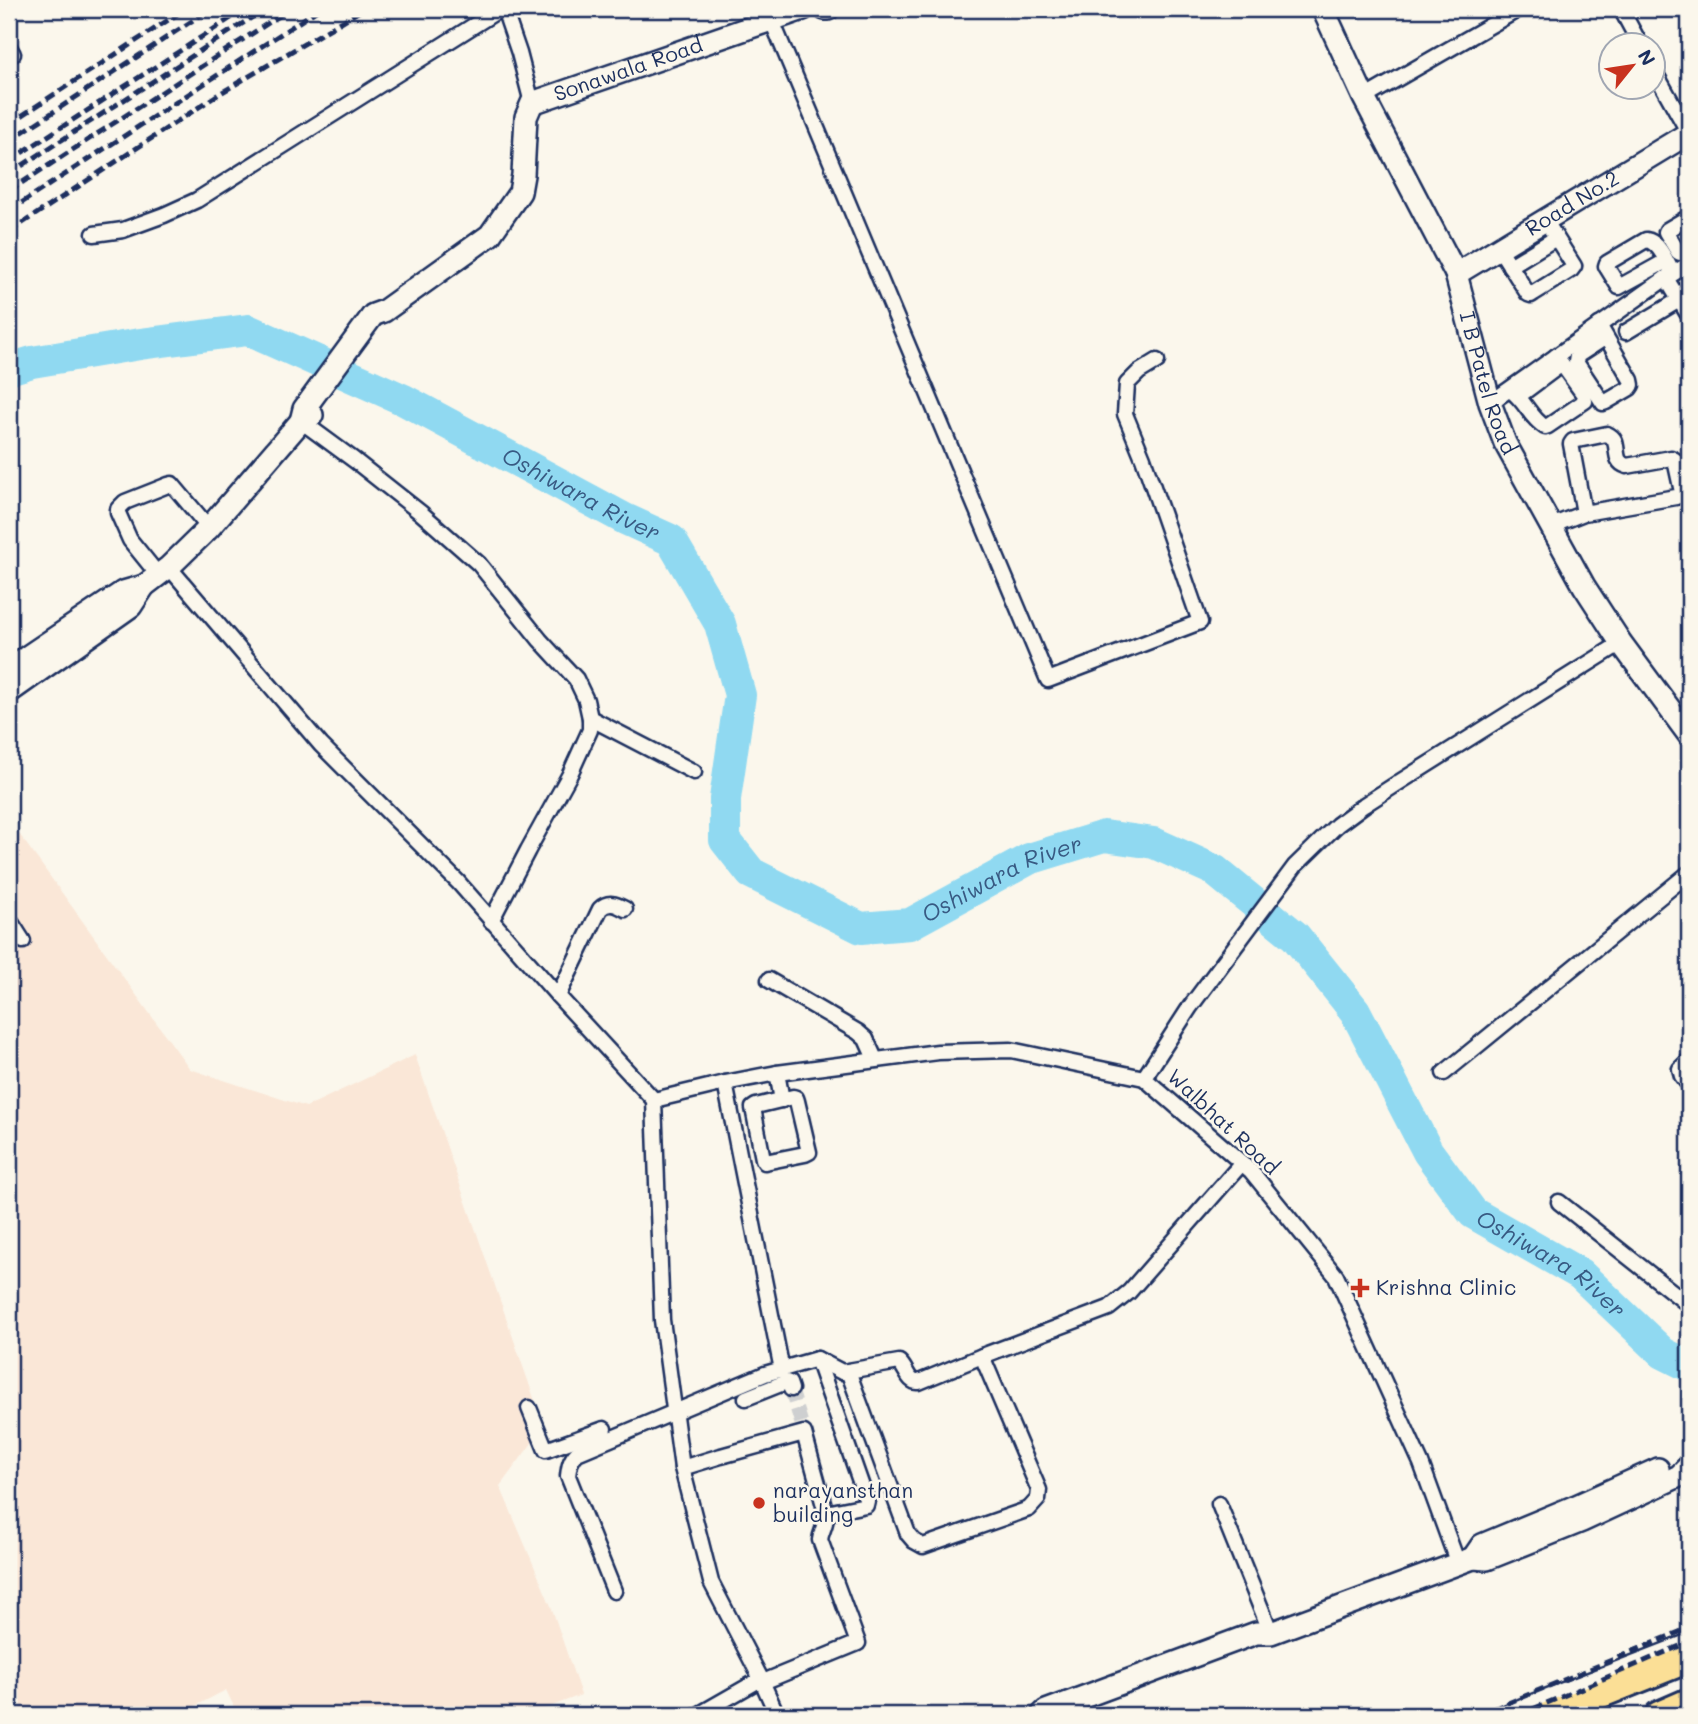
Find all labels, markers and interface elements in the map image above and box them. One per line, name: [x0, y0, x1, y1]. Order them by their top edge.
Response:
street label: Sonawala Road: [550, 30, 706, 106]
north arrow: [1596, 32, 1666, 102]
text: N: [1633, 45, 1662, 70]
street label: Road No.2: [1520, 164, 1623, 241]
street label: I B Patel Road: [1454, 308, 1524, 459]
water label: Oshiwara River: [497, 440, 665, 547]
water label: Oshiwara River: [916, 828, 1085, 929]
street label: Walbhat Road: [1162, 1062, 1286, 1180]
water label: Oshiwara River: [1471, 1202, 1633, 1324]
place label: Krishna Clinic: [1376, 1273, 1516, 1300]
marker: Krishna Clinic: [1350, 1278, 1370, 1298]
place label: narayansthan building: [773, 1476, 913, 1527]
marker: narayansthan building: [751, 1495, 767, 1511]

